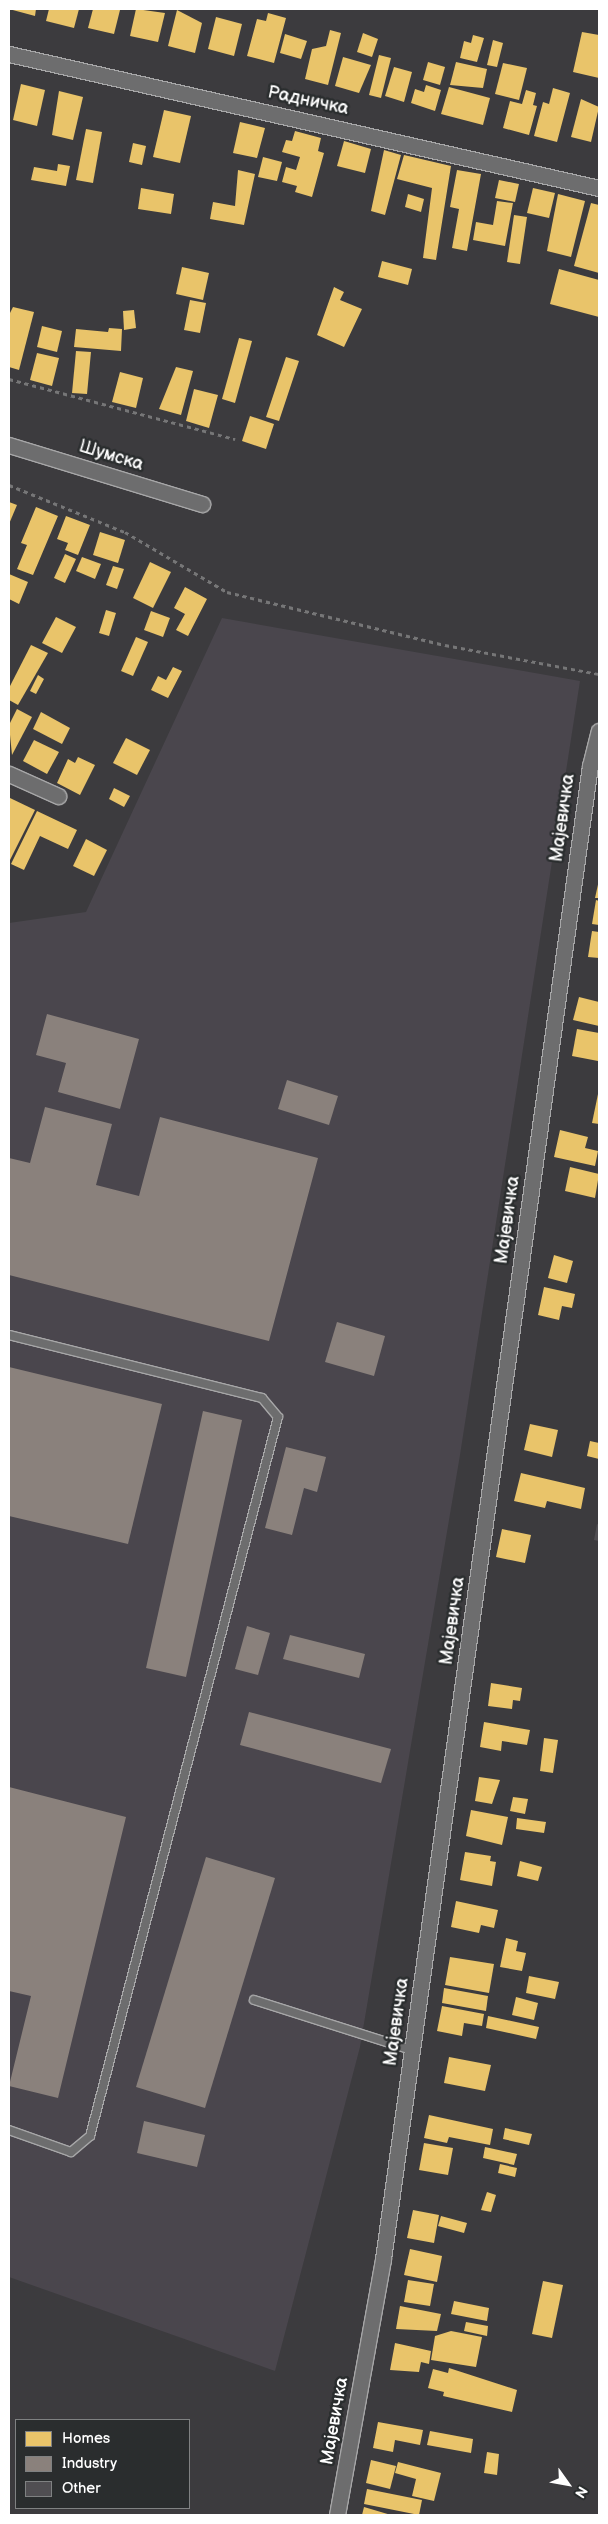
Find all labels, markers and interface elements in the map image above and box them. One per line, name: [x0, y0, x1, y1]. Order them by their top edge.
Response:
street label: Радничка: [265, 82, 351, 120]
street label: Шумска: [76, 436, 146, 476]
street label: Мајевичка: [546, 773, 580, 863]
street label: Мајевичка: [491, 1175, 525, 1265]
street label: Мајевичка: [436, 1576, 470, 1666]
street label: Мајевичка: [380, 1977, 414, 2067]
street label: Мајевичка: [317, 2376, 353, 2466]
legend: [15, 2419, 190, 2509]
text: Homes: [62, 2429, 110, 2448]
text: Industry: [62, 2454, 117, 2473]
north arrow: [543, 2459, 593, 2509]
text: Other: [62, 2479, 101, 2498]
text: N: [571, 2483, 591, 2501]

